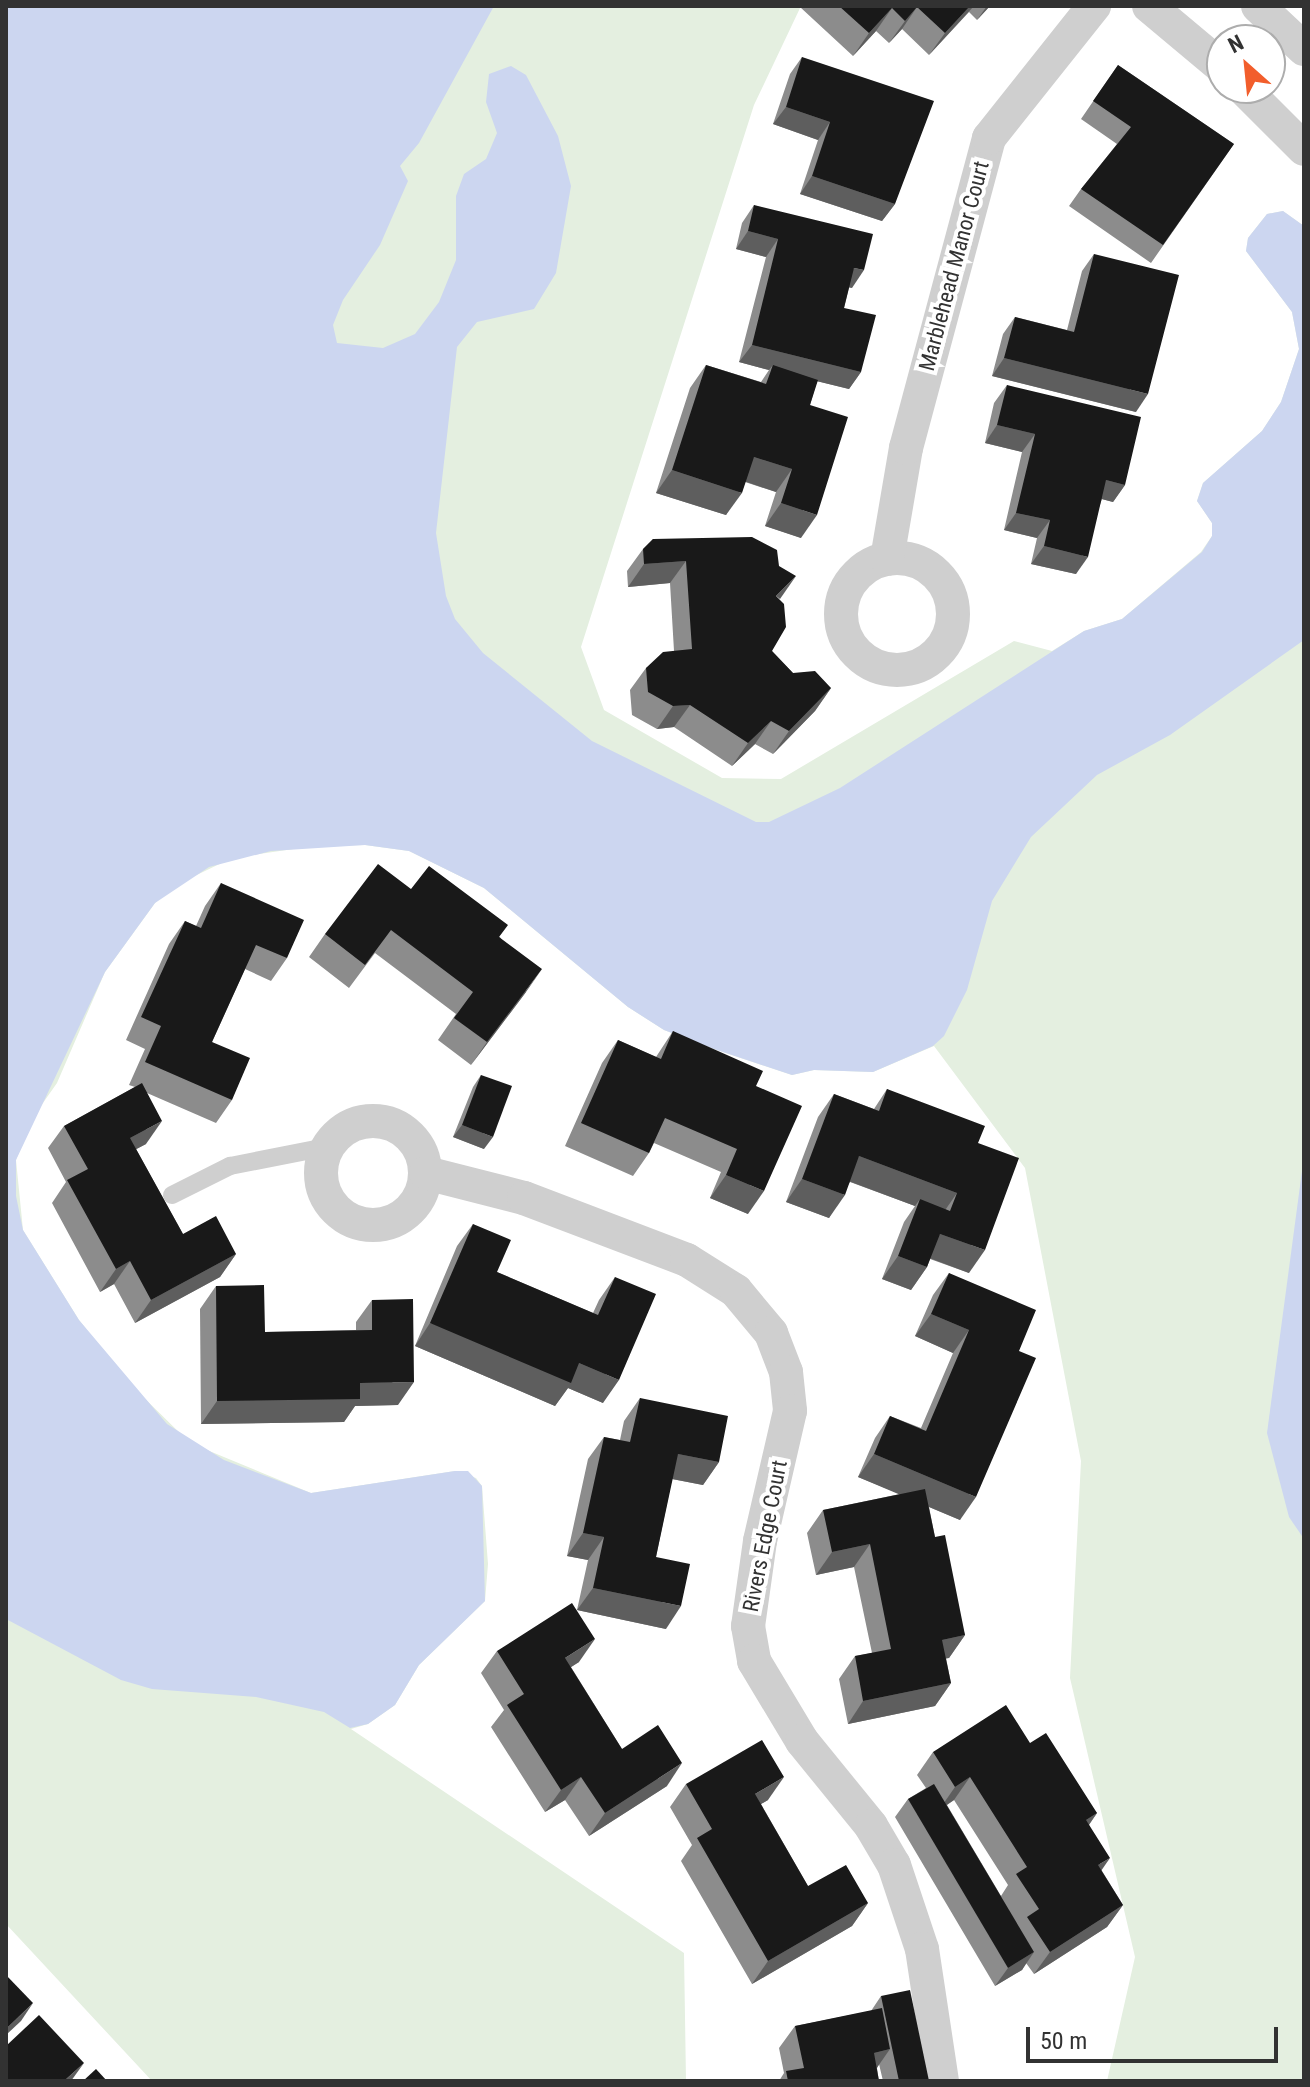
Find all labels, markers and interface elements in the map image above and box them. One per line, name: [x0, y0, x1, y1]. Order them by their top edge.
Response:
north arrow: [1206, 24, 1286, 104]
text: N: [1224, 30, 1247, 58]
street label: Marblehead Manor Court: [913, 158, 995, 374]
street label: Rivers Edge Court: [737, 1458, 793, 1614]
scale bar: [1030, 2011, 1282, 2061]
text: 50 m: [1040, 2027, 1087, 2055]

